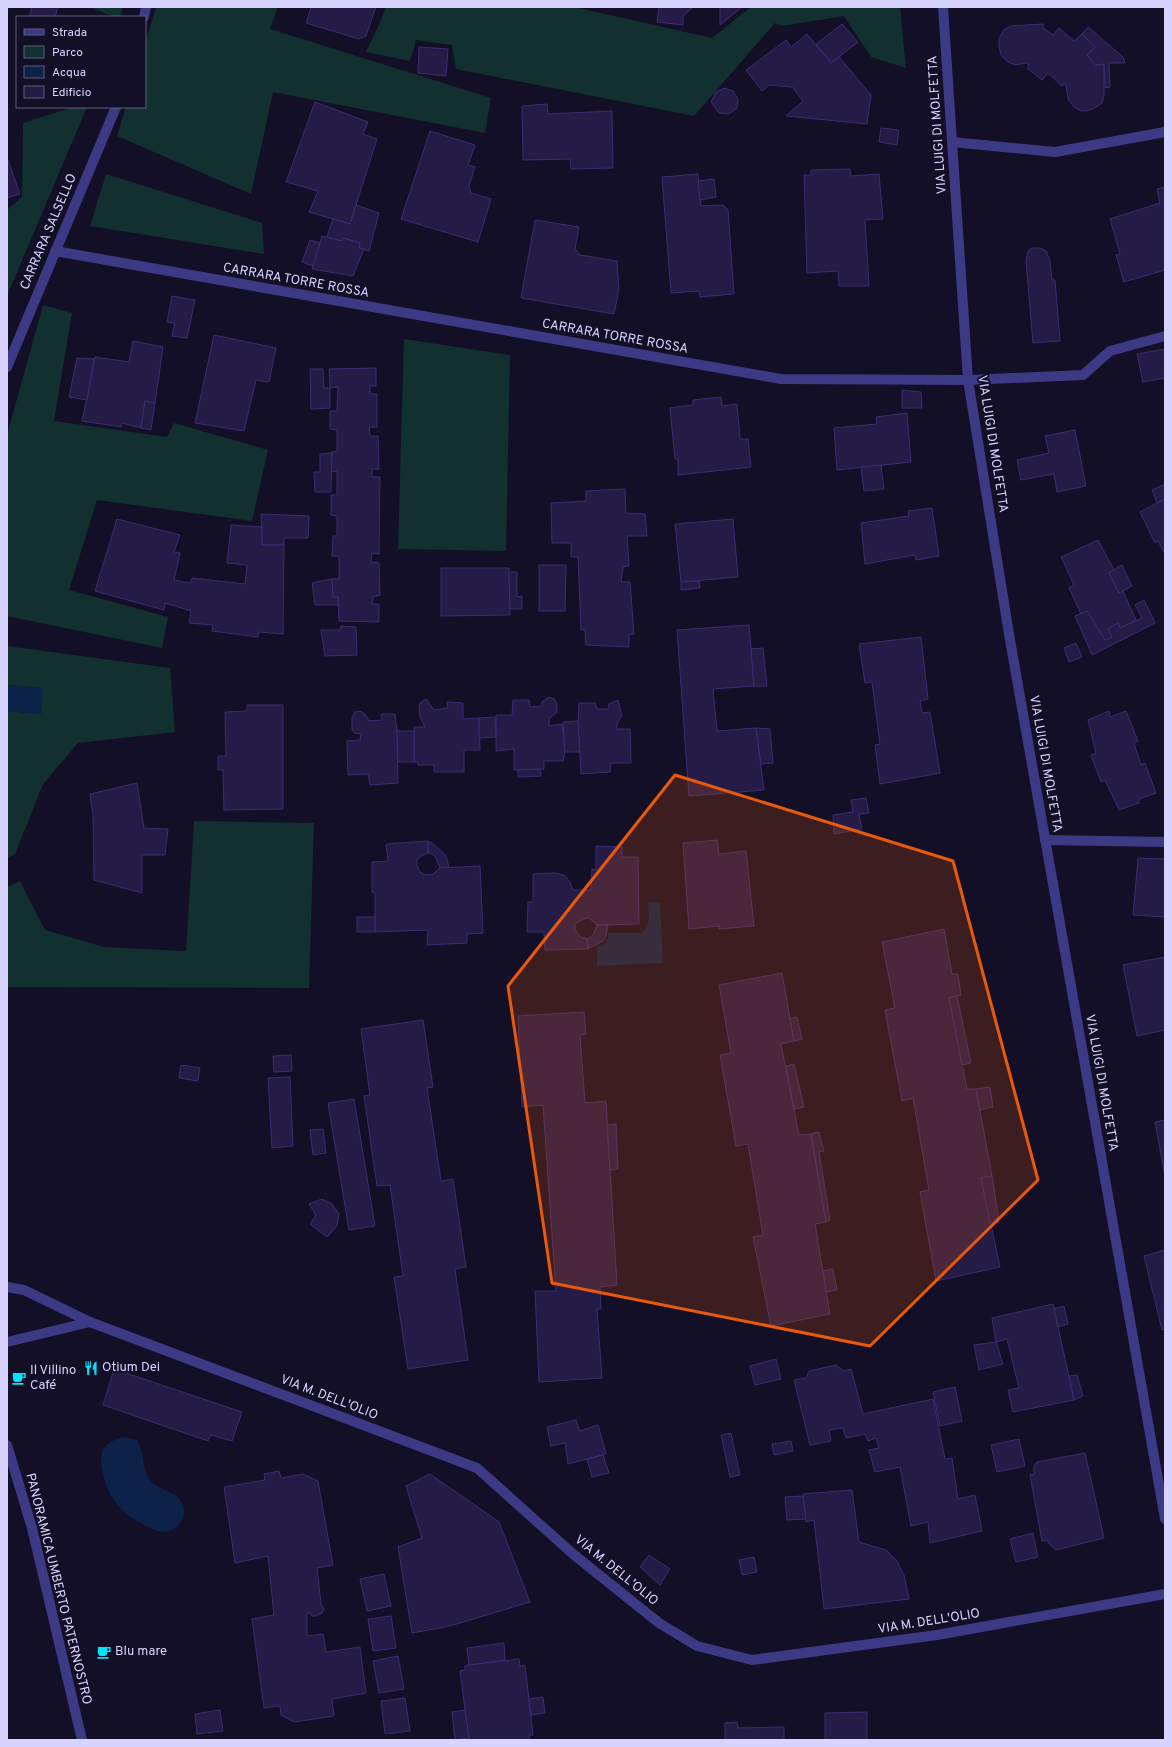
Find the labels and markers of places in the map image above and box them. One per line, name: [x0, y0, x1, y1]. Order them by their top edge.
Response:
restaurant icon: Otium Dei: [83, 1360, 99, 1376]
place label: Otium Dei: [102, 1360, 160, 1376]
place label: Il Villino Café: [30, 1363, 76, 1394]
cafe icon: Il Villino Café: [11, 1370, 27, 1386]
cafe icon: Blu mare: [96, 1644, 112, 1660]
place label: Blu mare: [115, 1644, 167, 1660]

